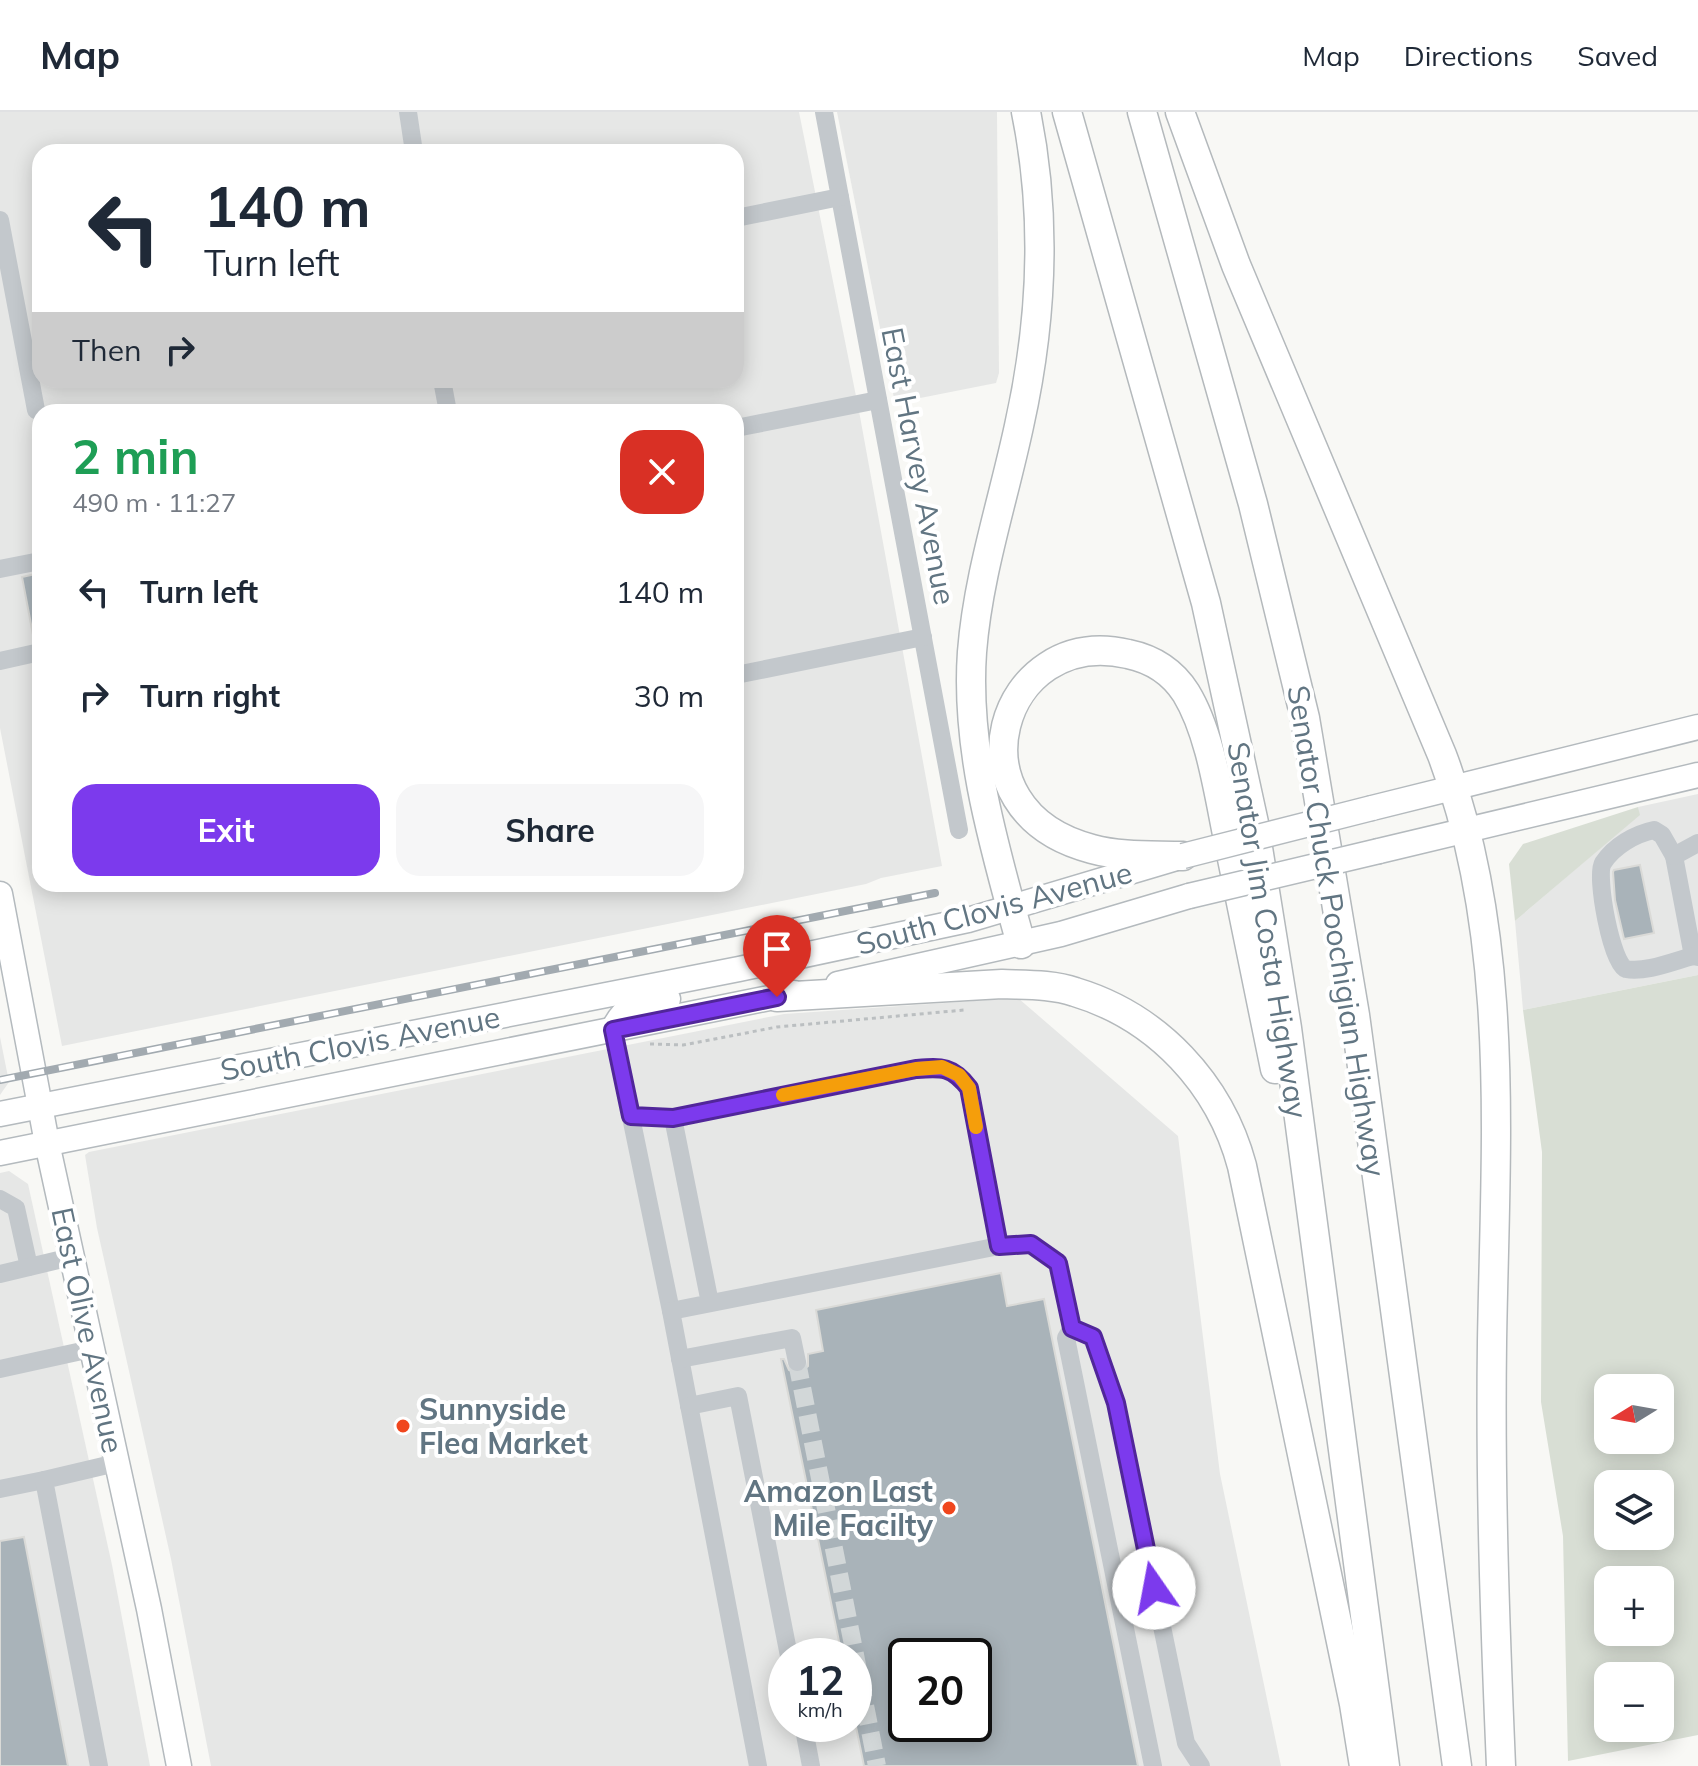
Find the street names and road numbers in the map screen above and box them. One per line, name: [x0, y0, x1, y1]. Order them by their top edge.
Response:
street label: East Harvey Avenue: [874, 324, 964, 608]
street label: Senator Chuck Poochigian Highway: [1279, 683, 1395, 1179]
street label: Senator Jim Costa Highway: [1219, 739, 1317, 1121]
street label: South Clovis Avenue: [852, 853, 1136, 963]
street label: South Clovis Avenue: [217, 997, 503, 1089]
street label: East Olive Avenue: [43, 1204, 133, 1456]

